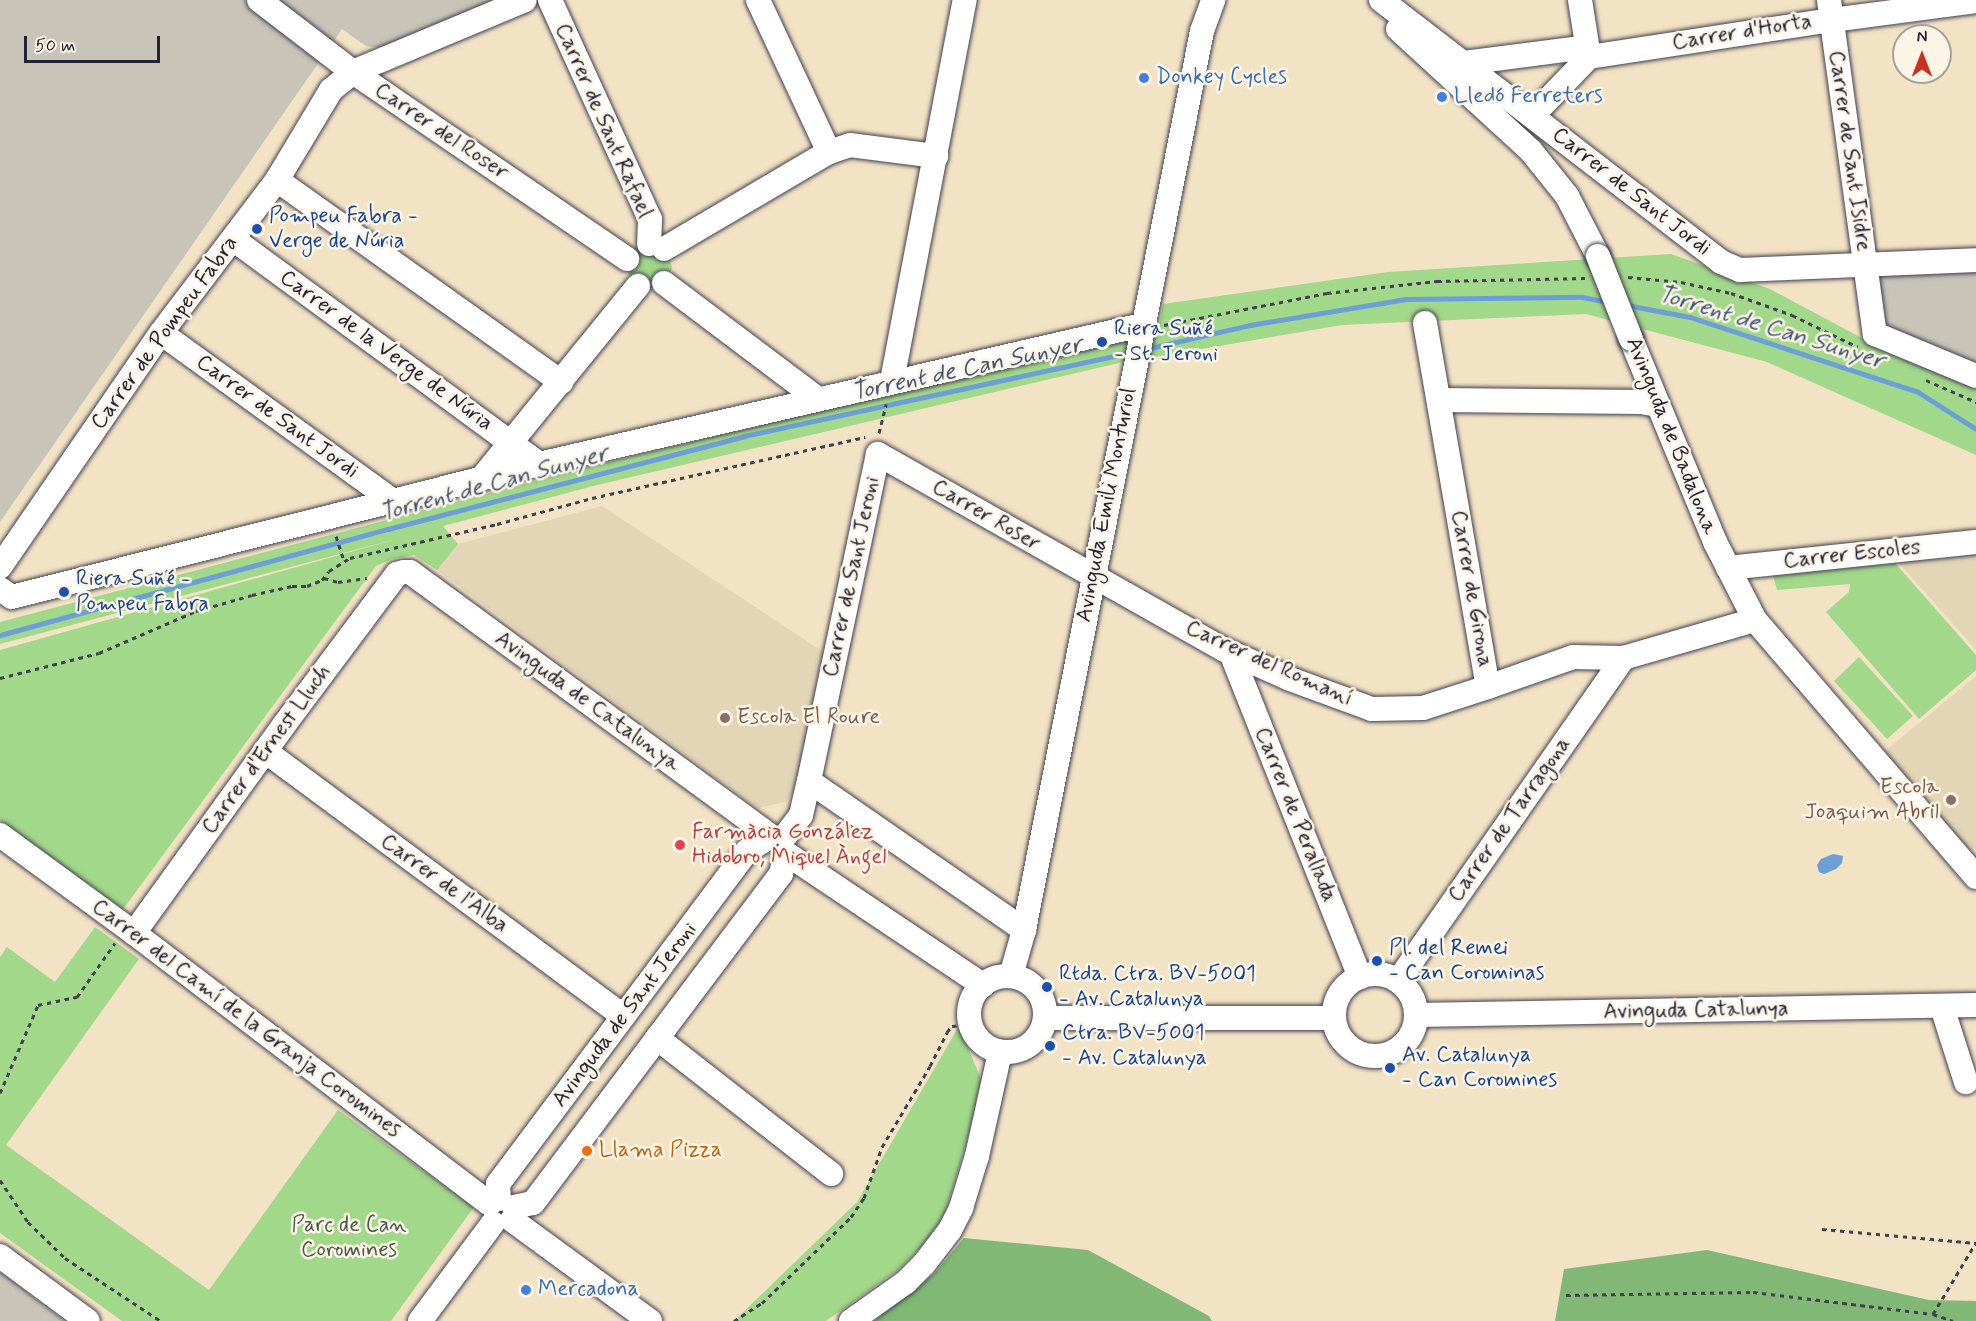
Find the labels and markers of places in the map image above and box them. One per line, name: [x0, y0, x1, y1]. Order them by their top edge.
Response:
place label: Donkey Cycles: [1156, 65, 1292, 91]
marker: Donkey Cycles: [1137, 71, 1151, 85]
place label: Lledó Ferreters: [1454, 84, 1603, 110]
marker: Lledó Ferreters: [1435, 90, 1449, 104]
place label: Pompeu Fabra - Verge de Núria: [269, 203, 418, 254]
marker: Pompeu Fabra - Verge de Núria: [250, 222, 264, 236]
place label: Riera Suñé - St. Jeroni: [1114, 316, 1218, 368]
marker: Riera Suñé - St. Jeroni: [1095, 335, 1109, 349]
place label: Riera Suñé - Pompeu Fabra: [76, 566, 209, 618]
marker: Riera Suñé - Pompeu Fabra: [57, 585, 71, 599]
place label: Escola El Roure: [737, 705, 875, 731]
marker: Escola El Roure: [718, 711, 732, 725]
place label: Escola Joaquim Abril: [1804, 774, 1939, 825]
marker: Escola Joaquim Abril: [1944, 793, 1958, 807]
place label: Farmàcia González Hidobro, Miquel Àngel: [692, 819, 887, 870]
marker: Farmàcia González Hidobro, Miquel Àngel: [673, 838, 687, 852]
place label: Pl. del Remei - Can Corominas: [1389, 935, 1546, 986]
marker: Pl. del Remei - Can Corominas: [1370, 954, 1384, 968]
place label: Rtda. Ctra. BV-5001 - Av. Catalunya: [1059, 961, 1256, 1012]
marker: Rtda. Ctra. BV-5001 - Av. Catalunya: [1040, 980, 1054, 994]
place label: Ctra. BV-5001 - Av. Catalunya: [1062, 1020, 1207, 1072]
marker: Ctra. BV-5001 - Av. Catalunya: [1043, 1039, 1057, 1053]
place label: Av. Catalunya - Can Coromines: [1402, 1042, 1559, 1094]
marker: Av. Catalunya - Can Coromines: [1383, 1061, 1397, 1075]
place label: Llama Pizza: [599, 1138, 721, 1164]
marker: Llama Pizza: [580, 1144, 594, 1158]
place label: Mercadona: [538, 1277, 639, 1303]
marker: Mercadona: [519, 1283, 533, 1297]

